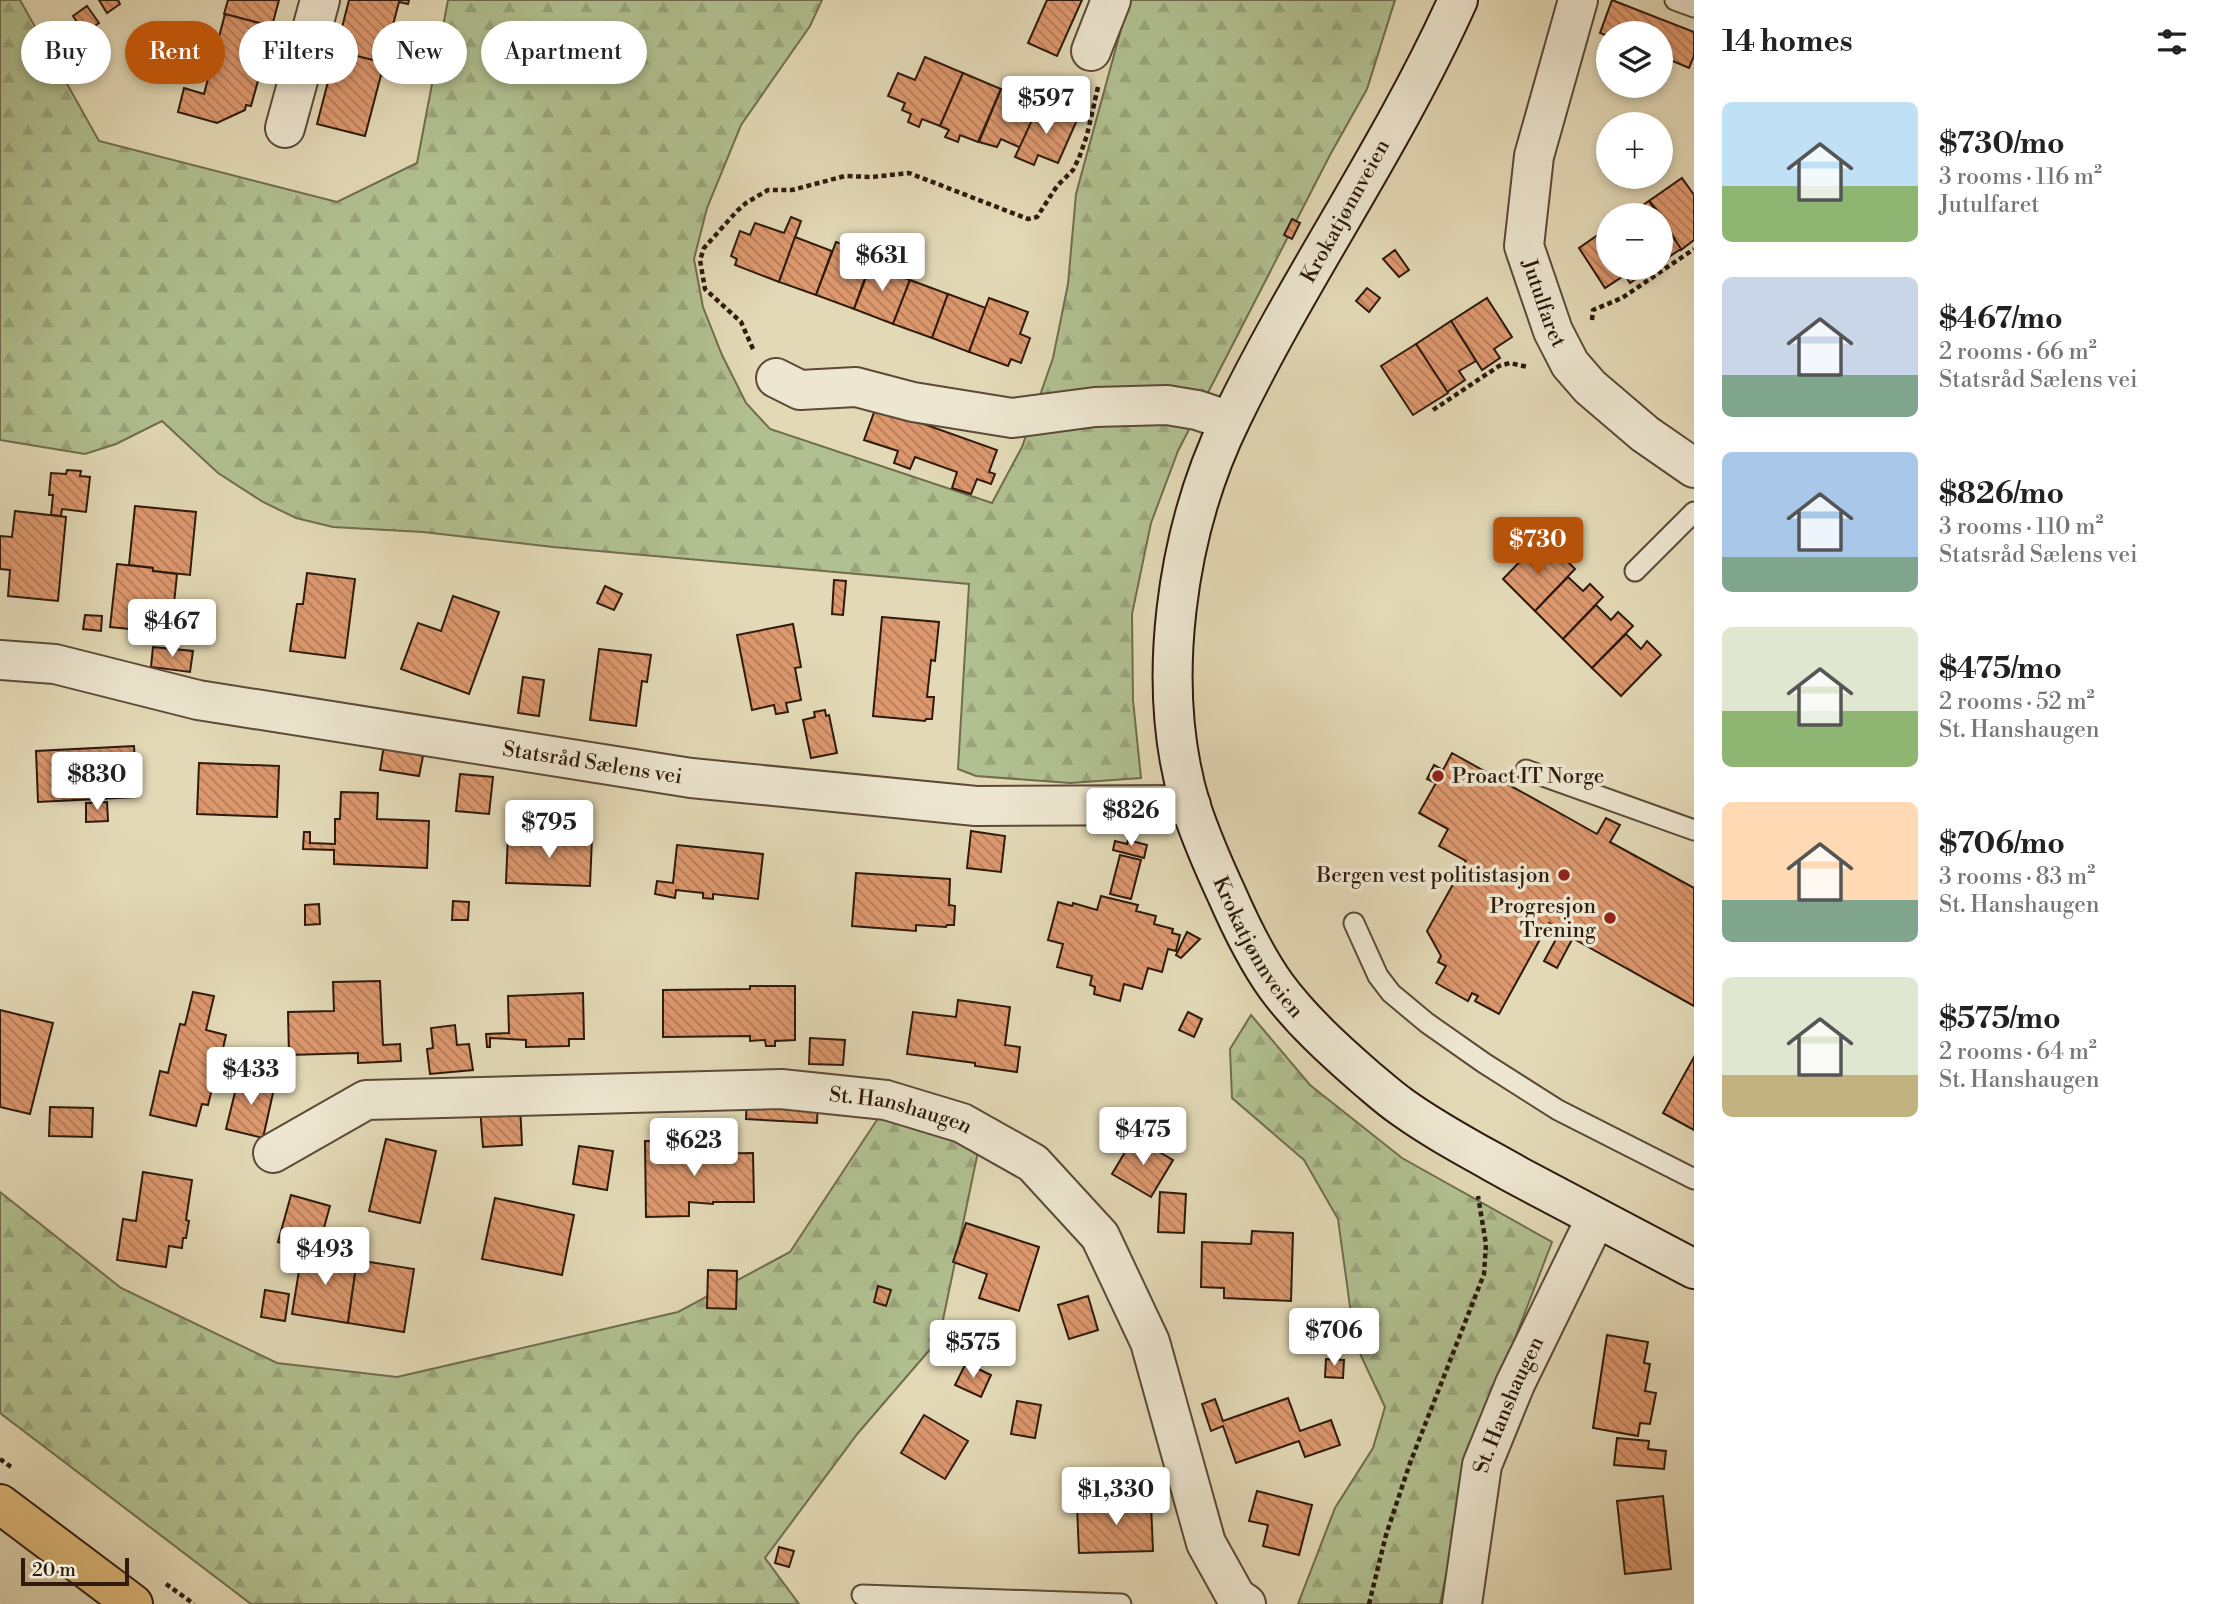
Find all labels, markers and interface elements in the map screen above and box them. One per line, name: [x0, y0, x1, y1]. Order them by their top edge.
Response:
chip: Buy: [21, 21, 111, 84]
chip: Rent: [125, 21, 225, 84]
chip: Filters: [239, 21, 358, 84]
chip: New: [372, 21, 467, 84]
chip: Apartment: [481, 21, 647, 84]
map controls: [1596, 21, 1673, 280]
button: layers: [1596, 21, 1673, 98]
text: 14 homes: [1722, 23, 1853, 61]
icon: filters: [2153, 23, 2191, 61]
pin: $597: [1005, 76, 1087, 136]
text: $597: [1018, 85, 1074, 113]
button: +: [1596, 112, 1673, 189]
text: $730/mo: [1939, 125, 2065, 163]
icon: home: [1778, 130, 1862, 214]
street label: Krokatjønnveien: [1296, 135, 1396, 288]
text: 3 rooms · 116 m²: [1939, 163, 2102, 191]
text: Jutulfaret: [1939, 191, 2040, 219]
button: −: [1596, 203, 1673, 280]
pin: $631: [841, 233, 923, 293]
text: $631: [856, 242, 908, 270]
street label: Jutulfaret: [1515, 255, 1571, 353]
text: $467/mo: [1939, 300, 2063, 338]
icon: home: [1778, 305, 1862, 389]
text: 2 rooms · 66 m²: [1939, 338, 2097, 366]
text: Statsråd Sælens vei: [1939, 366, 2138, 394]
text: $826/mo: [1939, 475, 2064, 513]
icon: home: [1778, 480, 1862, 564]
text: 3 rooms · 110 m²: [1939, 513, 2103, 541]
pin: $730: [1497, 518, 1579, 577]
text: $730: [1509, 526, 1567, 554]
text: Statsråd Sælens vei: [1939, 541, 2138, 569]
pin: $467: [131, 600, 213, 659]
text: $467: [144, 608, 200, 636]
text: $475/mo: [1939, 650, 2062, 688]
icon: home: [1778, 655, 1862, 739]
text: 2 rooms · 52 m²: [1939, 688, 2095, 716]
text: St. Hanshaugen: [1939, 716, 2100, 744]
street label: Statsråd Sælens vei: [501, 736, 684, 790]
pin: $830: [56, 752, 138, 812]
text: $830: [68, 761, 126, 789]
place label: Proact IT Norge: [1452, 764, 1604, 790]
marker: Proact IT Norge: [1430, 768, 1446, 784]
pin: $826: [1090, 788, 1172, 848]
text: $826: [1102, 797, 1160, 825]
pin: $795: [508, 800, 590, 860]
text: $795: [521, 809, 577, 837]
text: $706/mo: [1939, 825, 2065, 863]
icon: home: [1778, 830, 1862, 914]
place label: Bergen vest politistasjon: [1315, 863, 1550, 889]
text: 3 rooms · 83 m²: [1939, 863, 2095, 891]
marker: Bergen vest politistasjon: [1556, 867, 1572, 883]
street label: Krokatjønnveien: [1206, 873, 1309, 1024]
text: St. Hanshaugen: [1939, 891, 2100, 919]
place label: Progresjon Trening: [1490, 894, 1596, 944]
marker: Progresjon Trening: [1602, 910, 1618, 926]
text: $575/mo: [1939, 1000, 2061, 1038]
icon: home: [1778, 1005, 1862, 1089]
text: 2 rooms · 64 m²: [1939, 1038, 2097, 1066]
pin: $433: [210, 1048, 292, 1107]
text: $433: [223, 1056, 279, 1084]
text: St. Hanshaugen: [1939, 1066, 2100, 1094]
street label: St. Hanshaugen: [828, 1082, 977, 1140]
pin: $475: [1102, 1108, 1184, 1167]
text: $475: [1115, 1116, 1171, 1144]
pin: $623: [653, 1118, 735, 1178]
text: $623: [666, 1127, 722, 1155]
pin: $493: [284, 1228, 366, 1287]
text: $493: [296, 1236, 354, 1264]
pin: $706: [1293, 1308, 1375, 1368]
text: $706: [1305, 1317, 1363, 1345]
pin: $575: [932, 1320, 1014, 1380]
text: $575: [946, 1329, 1000, 1357]
street label: St. Hanshaugen: [1469, 1332, 1550, 1475]
pin: $1,330: [1059, 1468, 1173, 1527]
text: $1,330: [1078, 1476, 1154, 1504]
scale bar: [21, 1555, 130, 1587]
text: 20 m: [32, 1558, 76, 1582]

